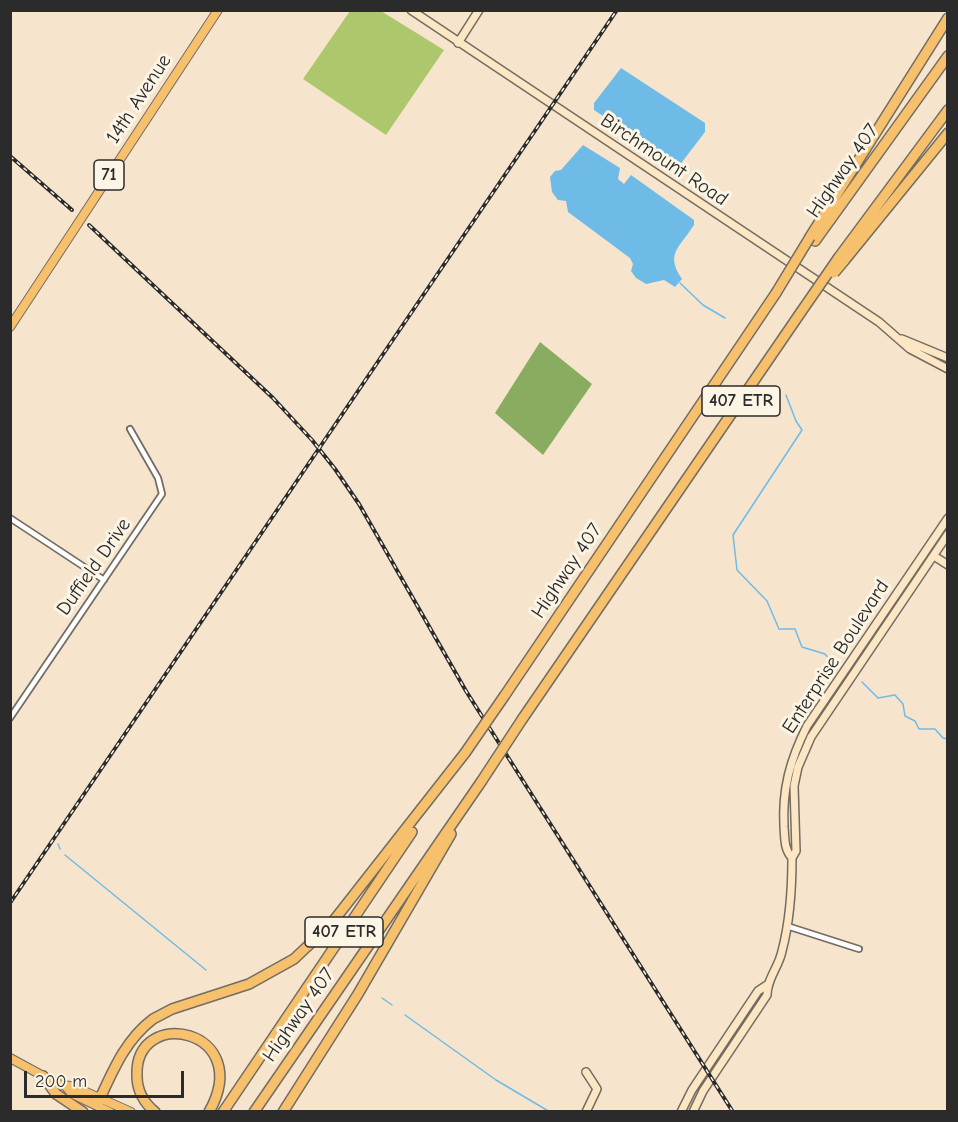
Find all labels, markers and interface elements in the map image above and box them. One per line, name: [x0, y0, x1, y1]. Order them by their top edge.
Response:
street label: 14th Avenue: [101, 50, 177, 148]
street label: Birchmount Road: [596, 108, 732, 212]
street label: Highway 407: [802, 119, 884, 223]
road number: 71: [94, 160, 124, 190]
road number: 407 ETR: [702, 386, 780, 416]
street label: Duffield Drive: [52, 514, 136, 620]
street label: Highway 407: [527, 519, 607, 623]
street label: Enterprise Boulevard: [777, 576, 895, 738]
road number: 407 ETR: [305, 917, 383, 947]
street label: Highway 407: [258, 963, 340, 1067]
scale bar: [27, 1059, 188, 1097]
text: 200 m: [35, 1071, 87, 1092]

